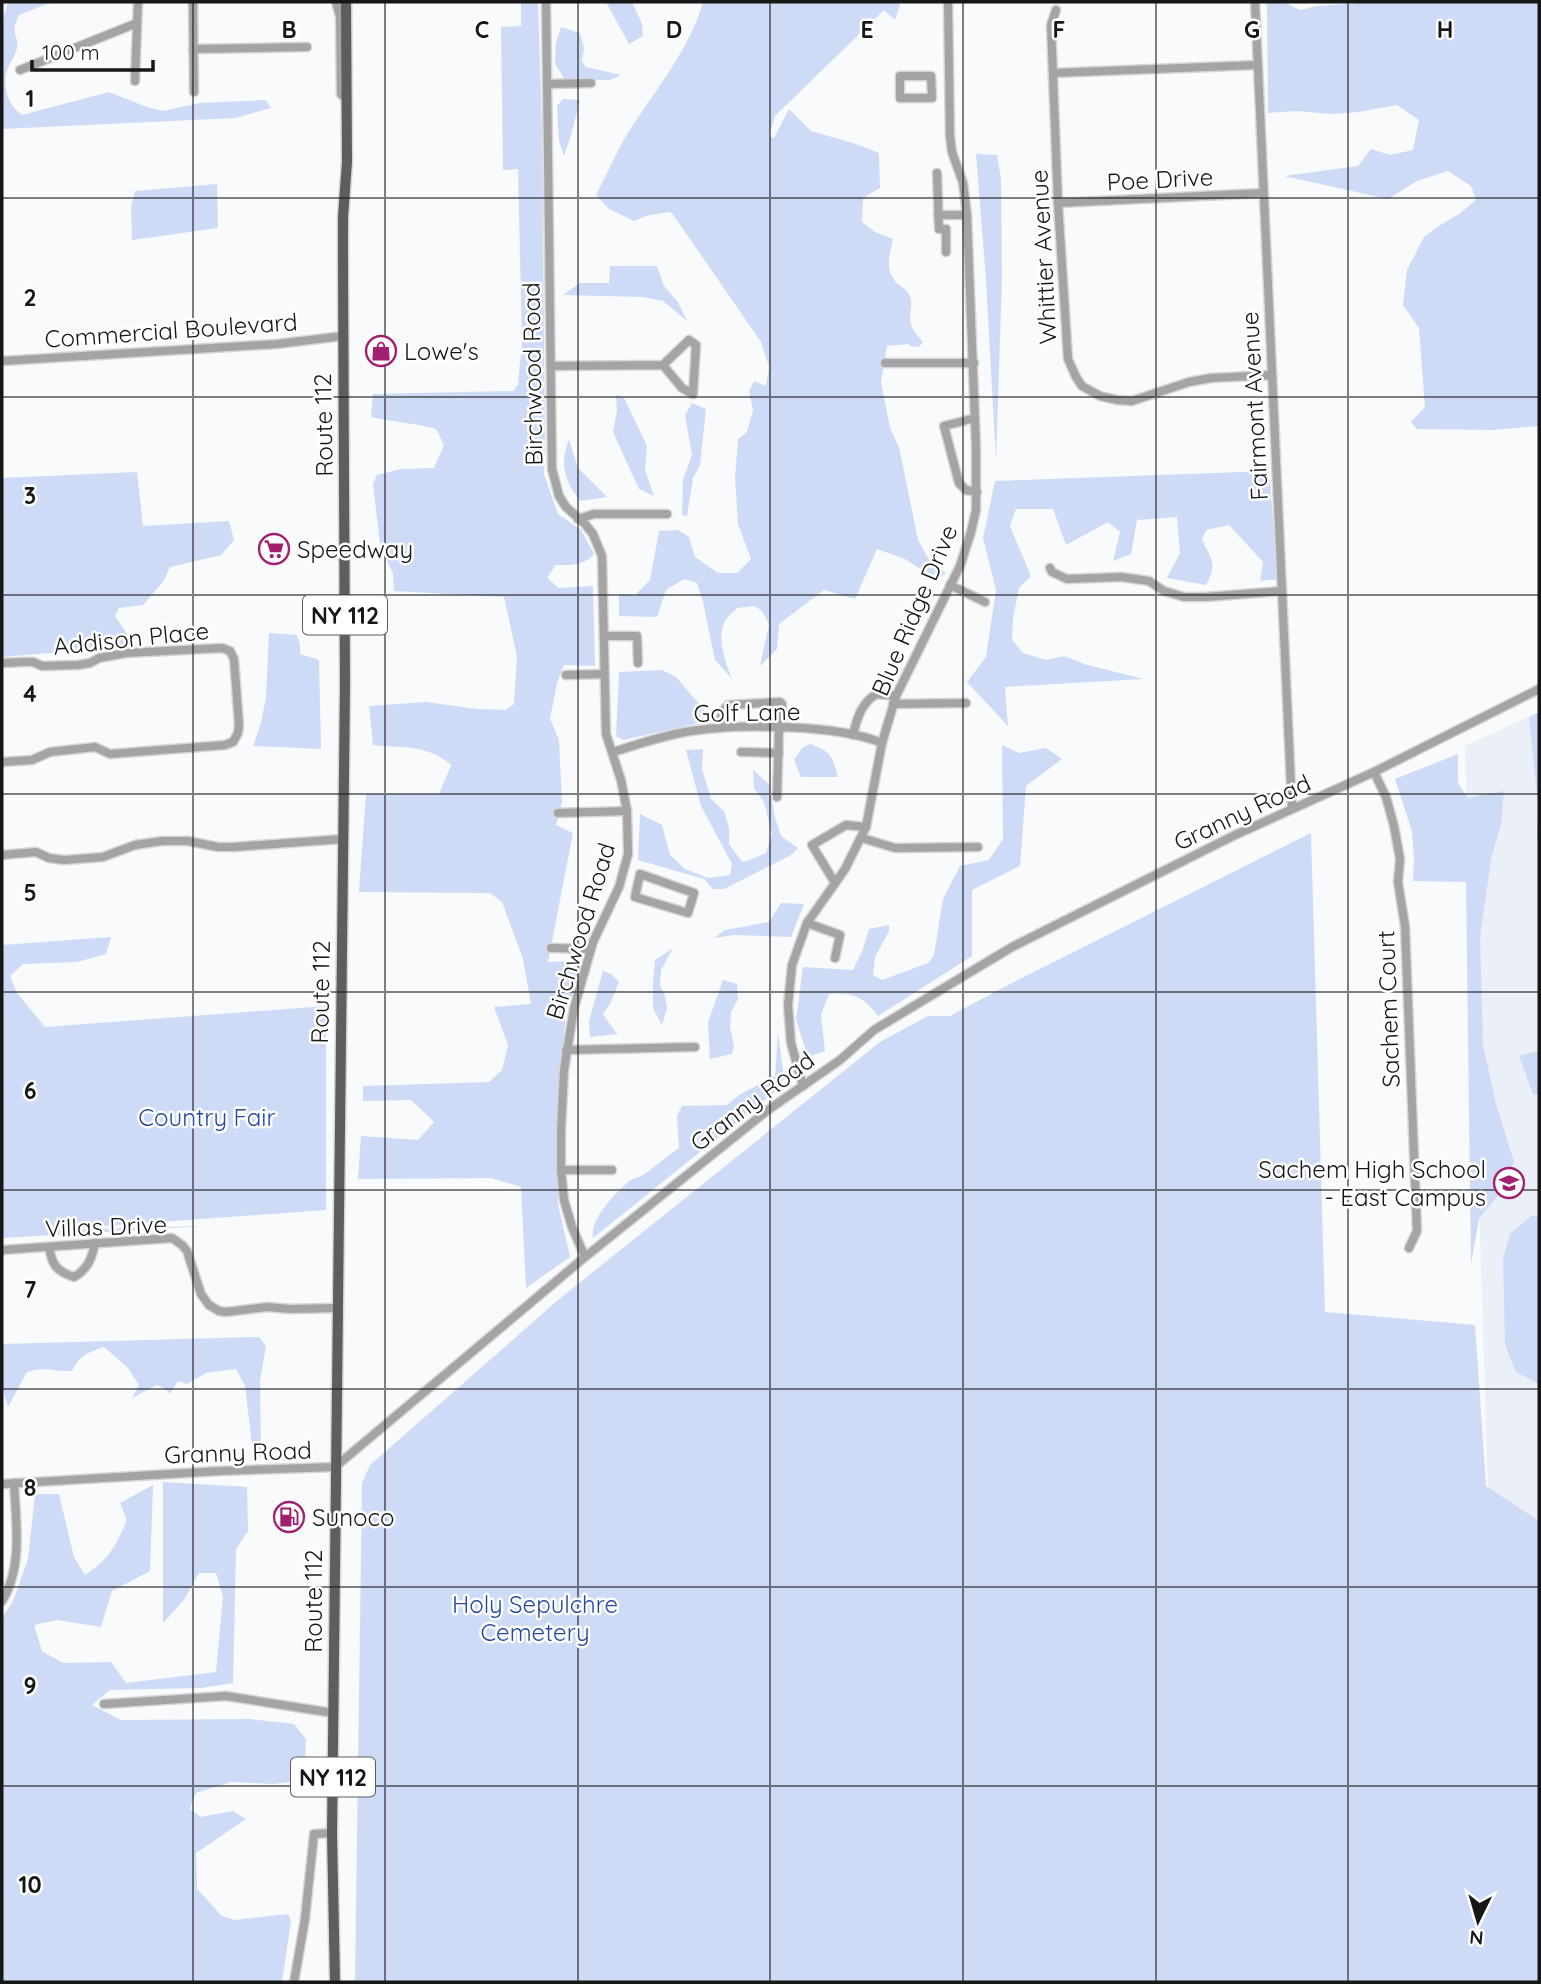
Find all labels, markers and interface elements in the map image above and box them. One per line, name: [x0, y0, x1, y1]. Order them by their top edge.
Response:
text: B: [281, 15, 297, 44]
text: C: [475, 15, 489, 44]
text: D: [666, 15, 682, 44]
text: E: [860, 15, 874, 44]
text: F: [1053, 15, 1065, 44]
text: G: [1244, 15, 1260, 44]
text: H: [1437, 15, 1453, 44]
scale bar: [32, 28, 152, 72]
text: 100 m: [42, 39, 100, 65]
text: 1: [26, 84, 34, 113]
street label: Poe Drive: [1106, 161, 1214, 197]
street label: Whittier Avenue: [1023, 169, 1063, 345]
street label: Birchwood Road: [515, 282, 549, 466]
text: 2: [23, 283, 37, 312]
street label: Commercial Boulevard: [44, 306, 298, 354]
street label: Fairmont Avenue: [1234, 311, 1274, 501]
shop icon: Lowe's: [364, 334, 398, 368]
place label: Lowe's: [404, 336, 479, 366]
street label: Route 112: [307, 373, 339, 477]
text: 3: [24, 481, 36, 510]
street label: Blue Ridge Drive: [864, 520, 964, 700]
supermarket icon: Speedway: [257, 532, 291, 566]
place label: Speedway: [297, 534, 413, 564]
road number: NY 112: [303, 596, 387, 635]
street label: Addison Place: [52, 615, 210, 661]
text: 4: [23, 679, 37, 708]
street label: Golf Lane: [693, 696, 801, 728]
street label: Granny Road: [1169, 767, 1315, 857]
street label: Birchwood Road: [539, 839, 621, 1023]
text: 5: [23, 878, 37, 907]
street label: Sachem Court: [1370, 930, 1406, 1088]
street label: Route 112: [304, 940, 336, 1044]
street label: Granny Road: [684, 1045, 820, 1157]
text: 6: [24, 1076, 36, 1105]
park label: Country Fair: [138, 1102, 276, 1132]
place label: Sachem High School - East Campus: [1258, 1154, 1486, 1212]
school or university icon: Sachem High School - East Campus: [1492, 1166, 1526, 1200]
street label: Villas Drive: [44, 1209, 168, 1243]
text: 7: [24, 1275, 37, 1304]
street label: Granny Road: [164, 1434, 312, 1470]
text: 8: [24, 1473, 36, 1502]
fuel station icon: Sunoco: [272, 1500, 306, 1534]
place label: Sunoco: [312, 1502, 394, 1532]
street label: Route 112: [298, 1549, 328, 1653]
park label: Holy Sepulchre Cemetery: [452, 1589, 618, 1647]
text: 9: [23, 1671, 37, 1700]
road number: NY 112: [291, 1758, 375, 1797]
text: 10: [18, 1870, 42, 1899]
north arrow: [1443, 1886, 1513, 1956]
text: N: [1469, 1925, 1485, 1950]

